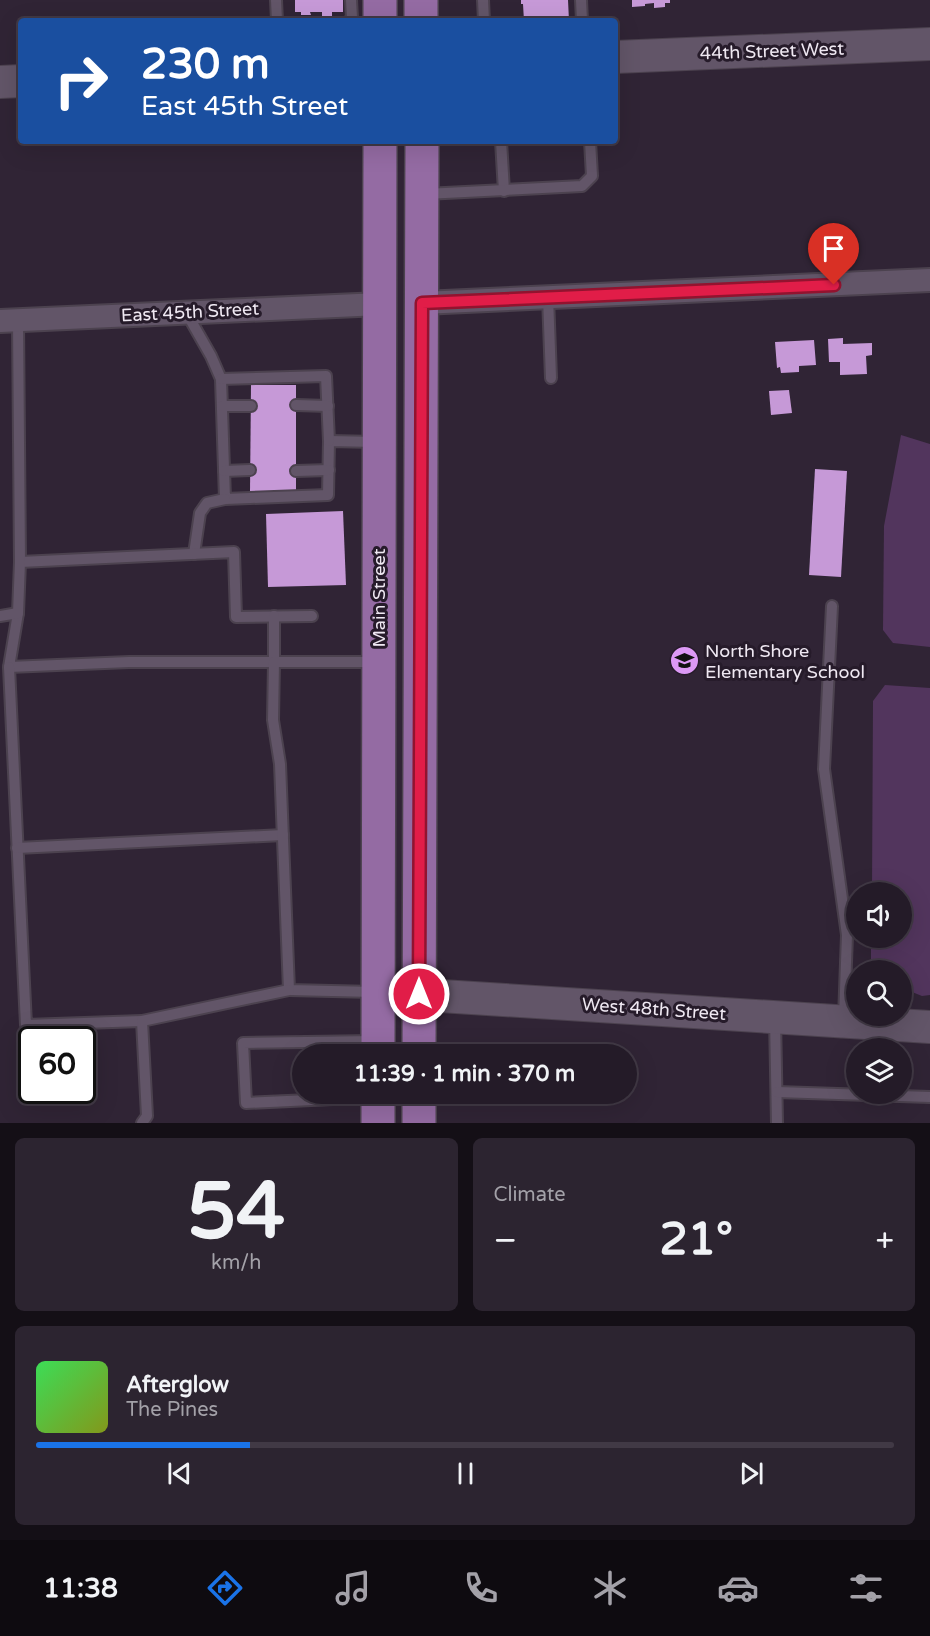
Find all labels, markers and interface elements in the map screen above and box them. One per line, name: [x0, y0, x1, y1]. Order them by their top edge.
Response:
street label: 44th Street West: [700, 37, 845, 65]
text: 230 m: [141, 39, 270, 90]
icon: right: [42, 42, 120, 120]
text: East 45th Street: [141, 90, 348, 123]
pin: [808, 223, 859, 285]
icon: arrive: [817, 232, 850, 265]
street label: East 45th Street: [120, 297, 260, 327]
street label: Main Street: [368, 548, 390, 648]
place label: North Shore Elementary School: [705, 640, 865, 683]
school or university icon: North Shore Elementary School: [668, 645, 700, 677]
map controls: [846, 882, 912, 1104]
button: sound: [846, 882, 912, 948]
button: search: [846, 960, 912, 1026]
position arrow: [387, 962, 451, 1026]
street label: West 48th Street: [581, 993, 727, 1025]
speed limit sign: 60: [18, 1026, 96, 1104]
button: layers: [846, 1038, 912, 1104]
text: 11:39 · 1 min · 370 m: [354, 1061, 575, 1087]
text: 54: [187, 1165, 285, 1259]
text: Climate: [494, 1183, 566, 1207]
text: 21°: [659, 1213, 733, 1267]
text: −: [494, 1221, 517, 1260]
text: +: [875, 1221, 894, 1260]
text: km/h: [211, 1251, 261, 1275]
text: Afterglow: [126, 1372, 229, 1398]
text: The Pines: [126, 1398, 218, 1422]
icon: previous: [163, 1457, 196, 1490]
icon: pause: [449, 1457, 482, 1490]
icon: next: [735, 1457, 768, 1490]
icon: directions: [204, 1567, 246, 1609]
icon: music: [332, 1567, 374, 1609]
icon: phone: [460, 1567, 502, 1609]
icon: climate: [589, 1567, 631, 1609]
icon: car: [717, 1567, 759, 1609]
icon: filters: [845, 1567, 887, 1609]
text: 11:38: [43, 1572, 118, 1605]

